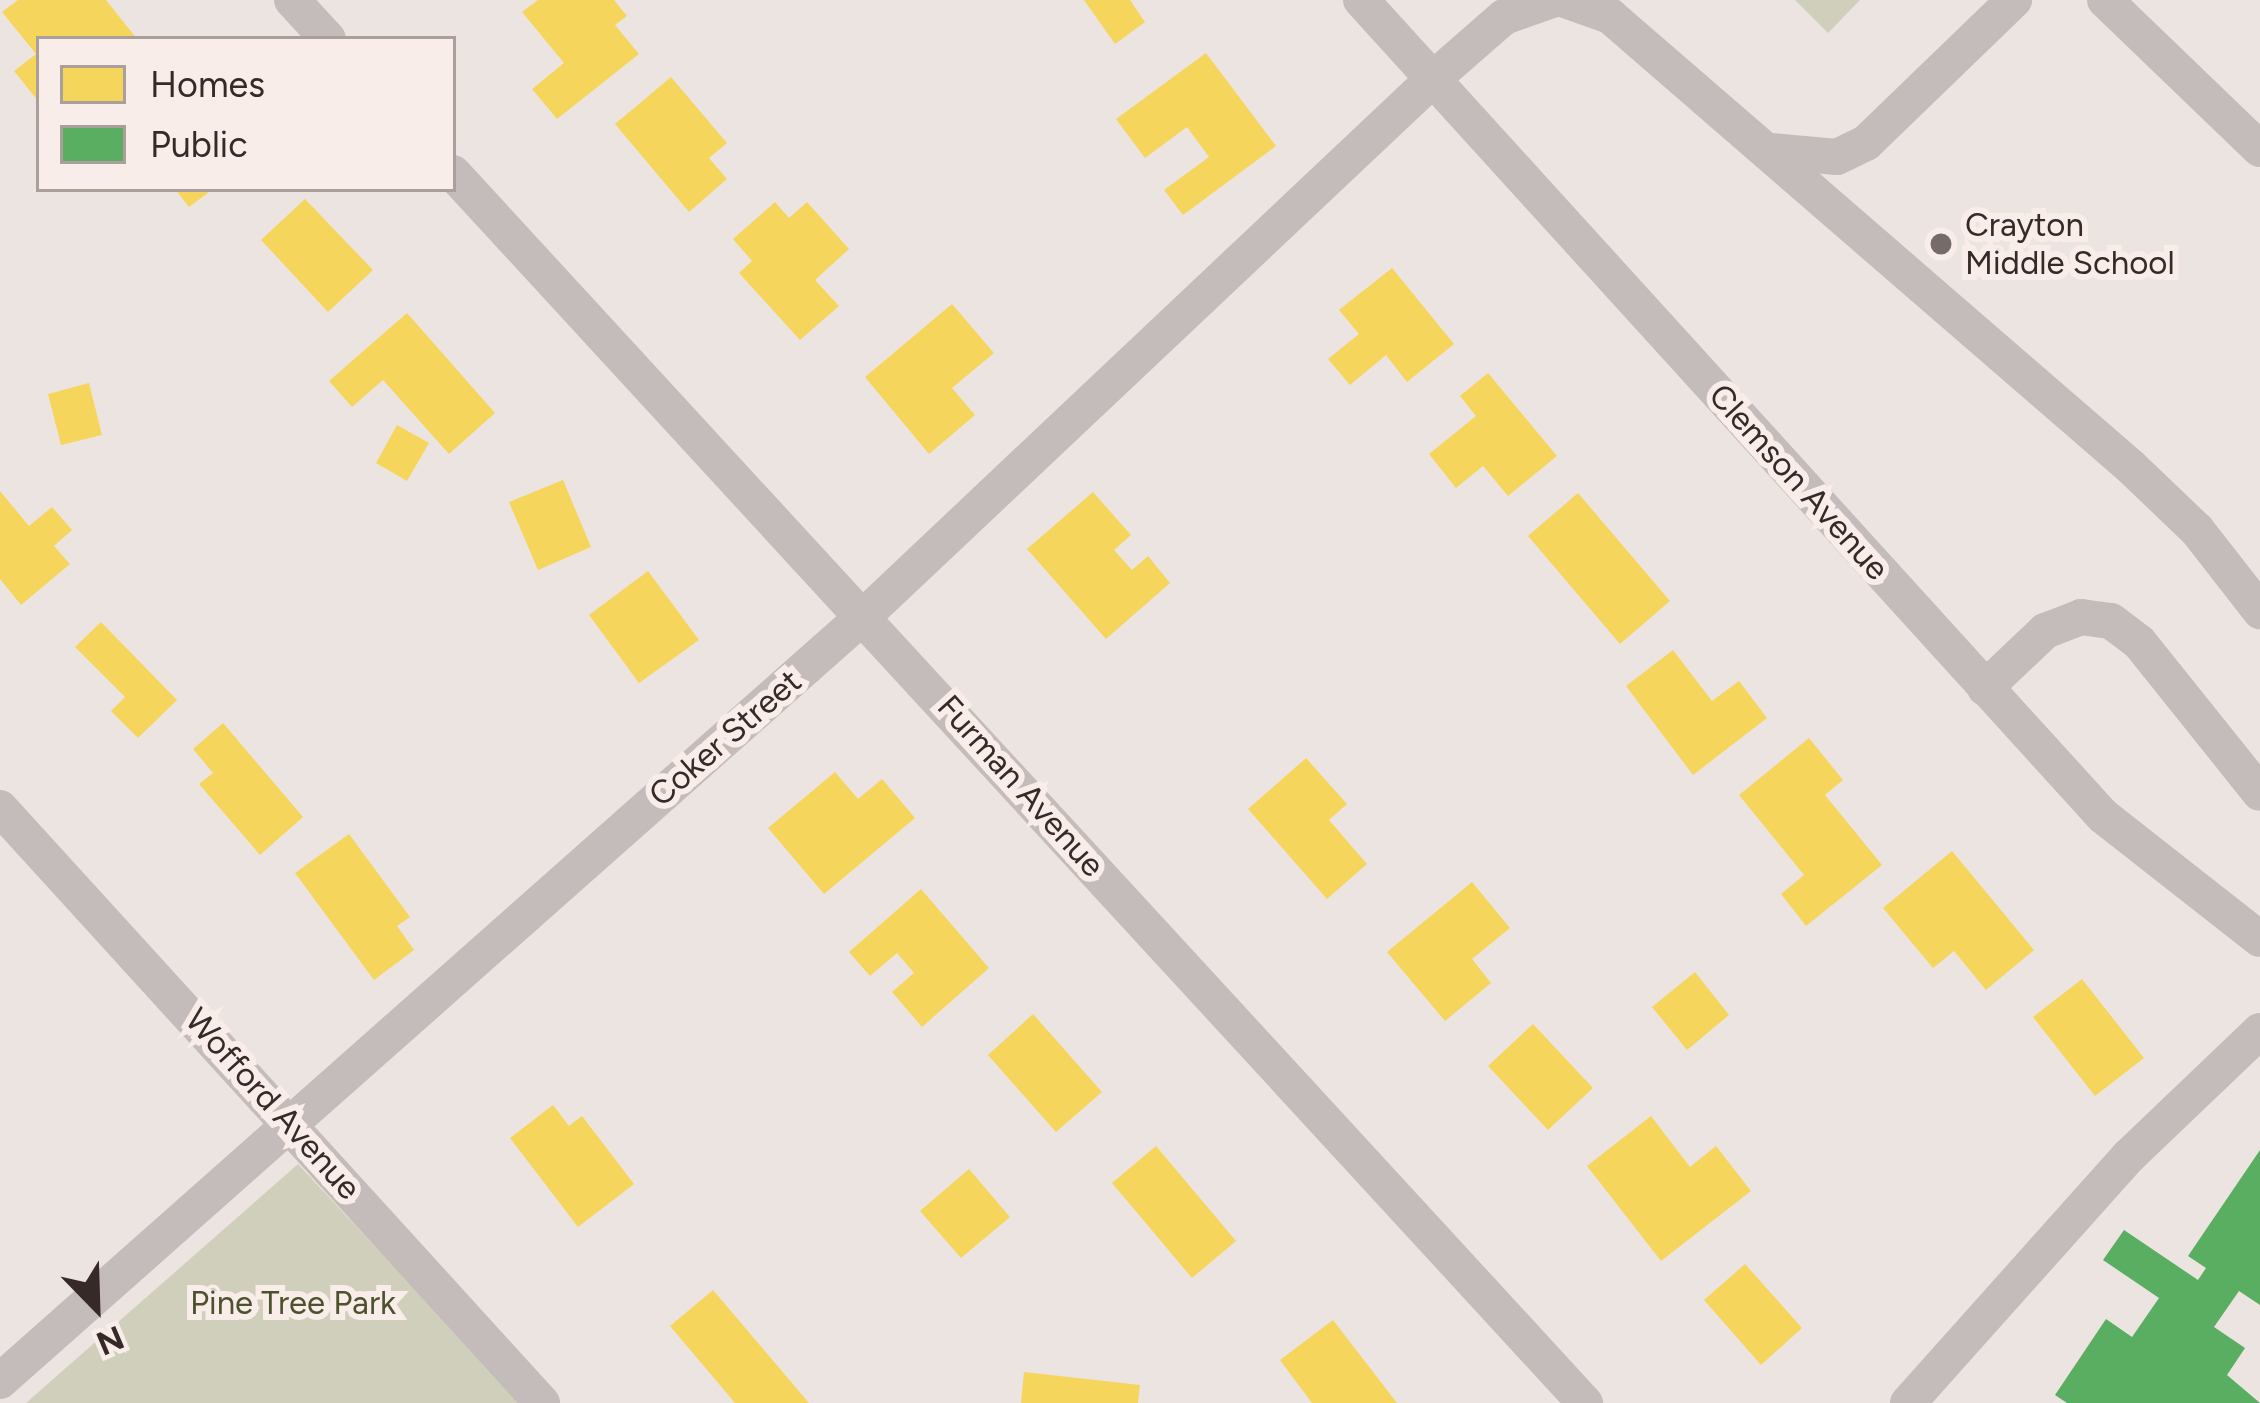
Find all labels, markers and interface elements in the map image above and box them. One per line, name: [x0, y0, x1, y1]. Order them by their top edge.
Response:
legend: [36, 36, 456, 192]
text: Homes: [150, 63, 265, 106]
text: Public: [150, 123, 248, 166]
place label: Crayton Middle School: [1965, 205, 2175, 283]
marker: Crayton Middle School: [1928, 231, 1954, 257]
street label: Clemson Avenue: [1701, 376, 1897, 588]
street label: Coker Street: [641, 661, 809, 815]
street label: Furman Avenue: [929, 687, 1113, 885]
street label: Wofford Avenue: [177, 1000, 369, 1208]
north arrow: [36, 1247, 156, 1367]
park label: Pine Tree Park: [190, 1283, 396, 1323]
text: N: [91, 1318, 130, 1364]

